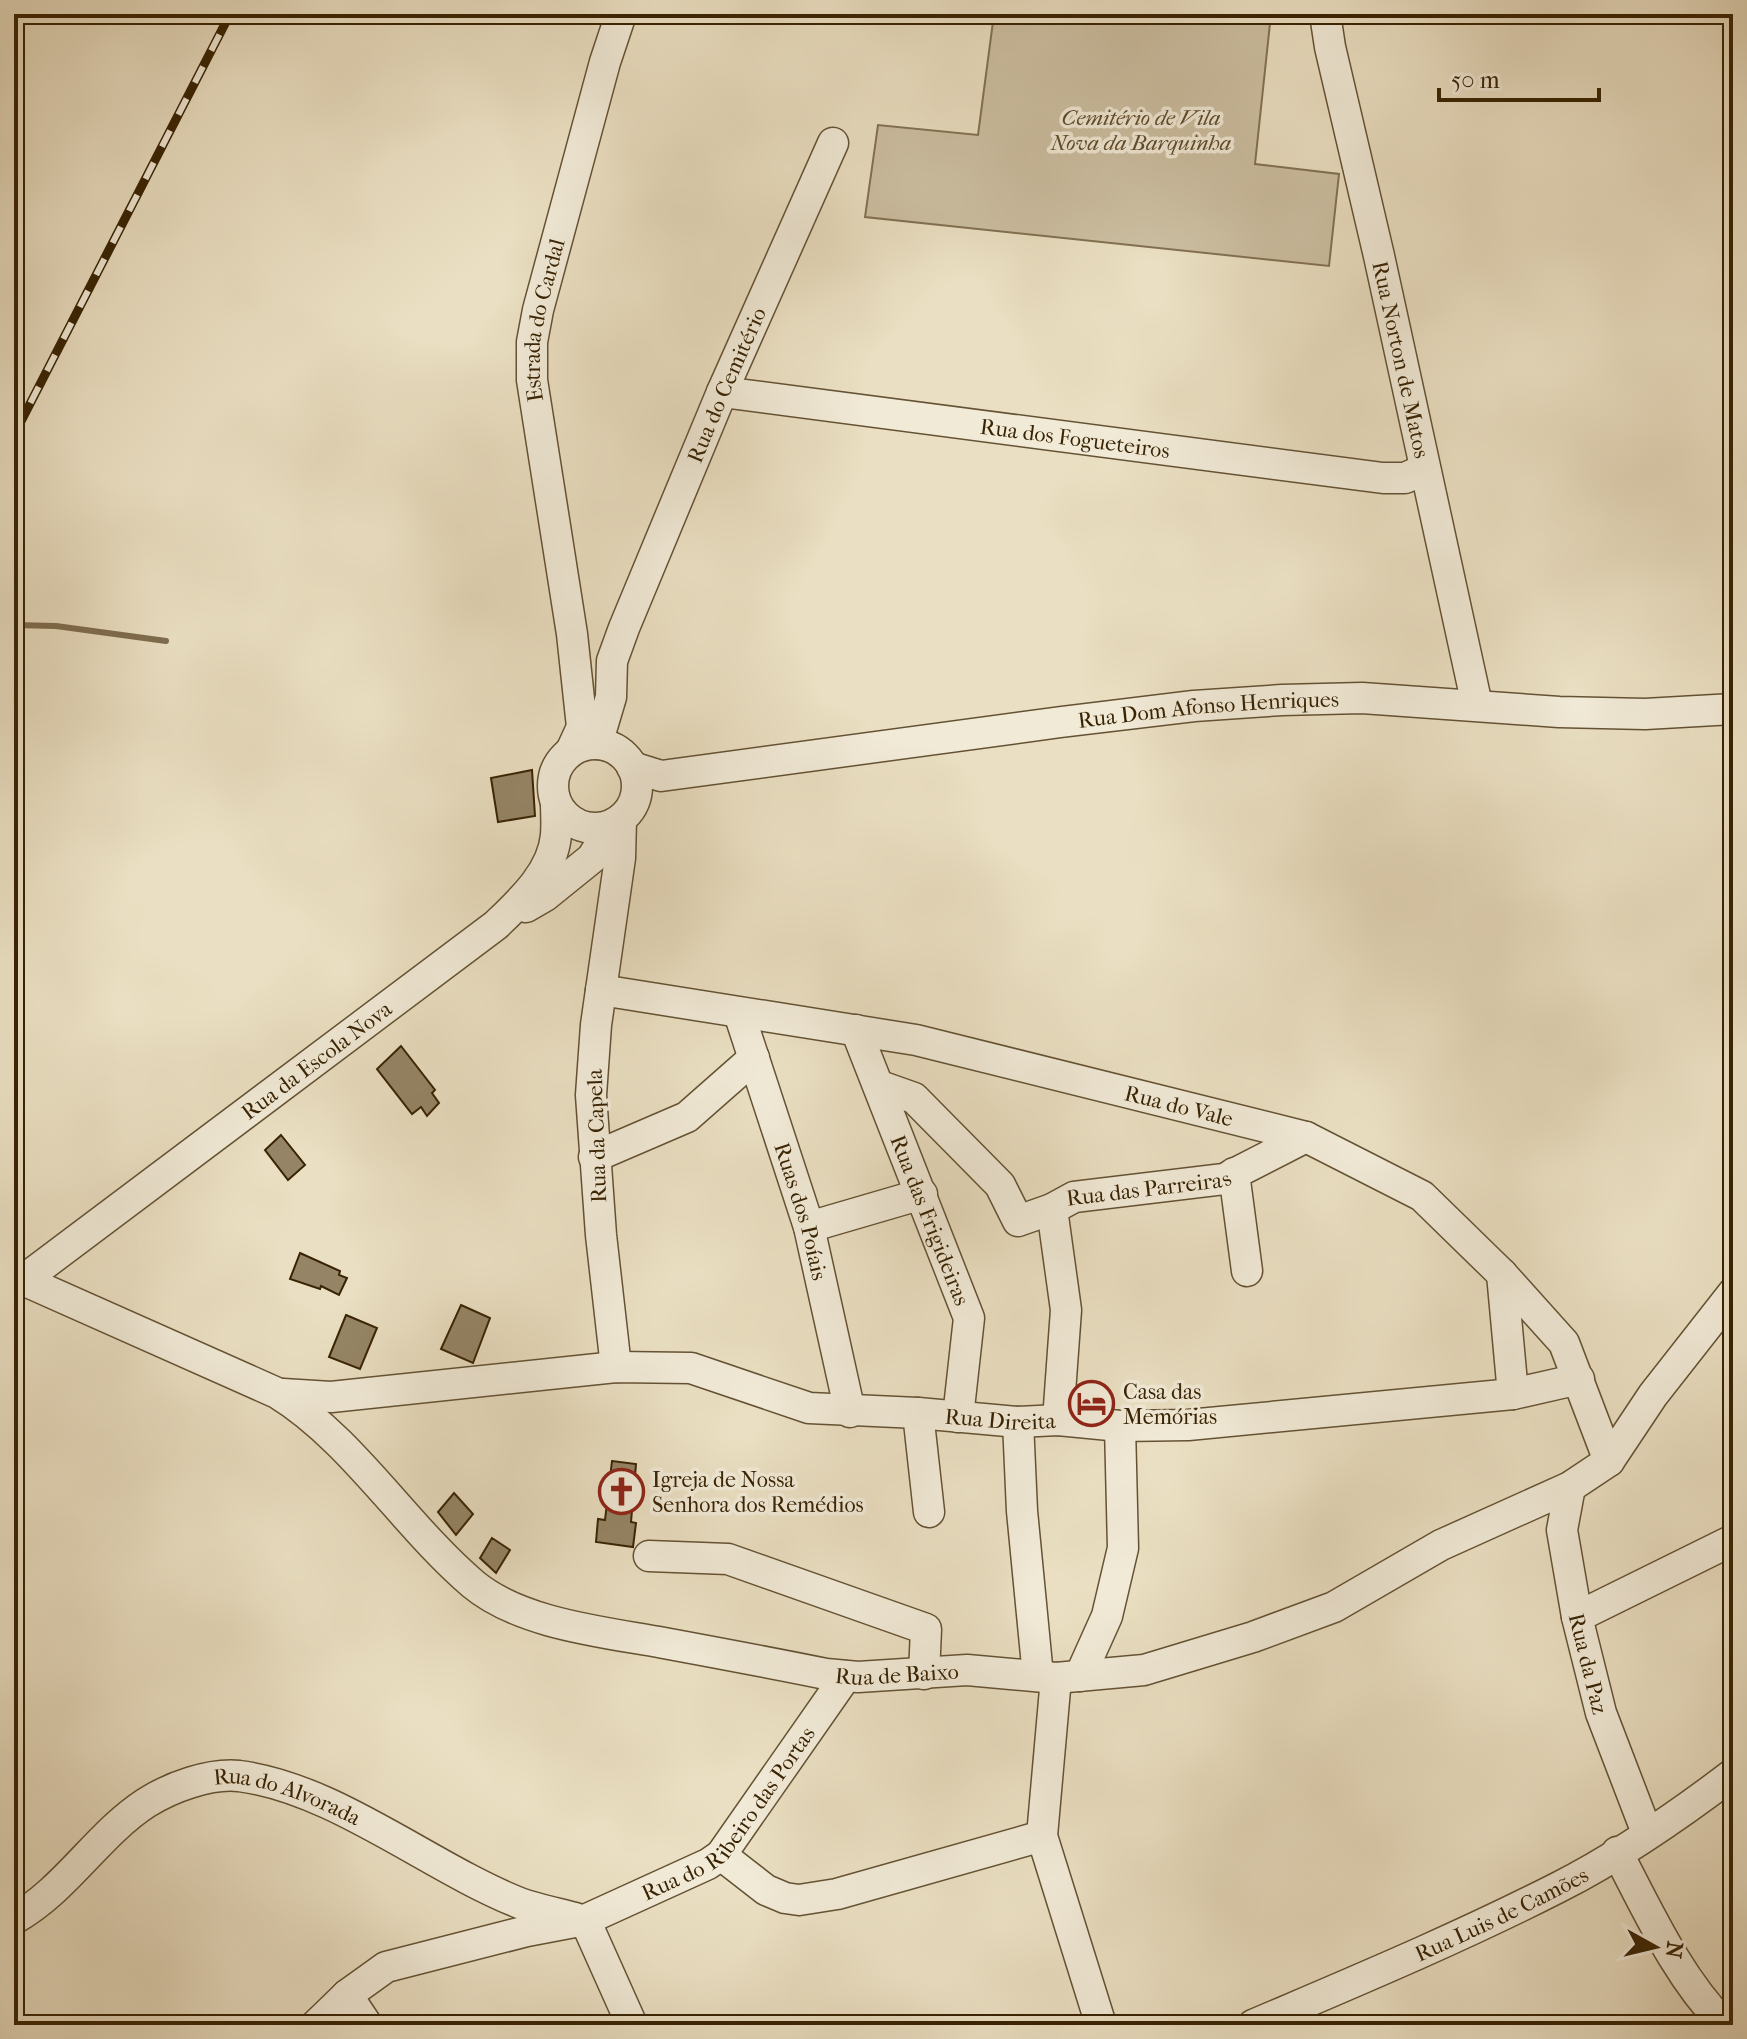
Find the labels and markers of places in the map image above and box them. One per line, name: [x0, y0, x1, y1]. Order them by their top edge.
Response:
place label: Casa das Memórias: [1123, 1379, 1217, 1430]
hotel icon: Casa das Memórias: [1068, 1380, 1116, 1428]
place label: Igreja de Nossa Senhora dos Remédios: [652, 1467, 864, 1518]
church icon: Igreja de Nossa Senhora dos Remédios: [597, 1468, 645, 1516]

